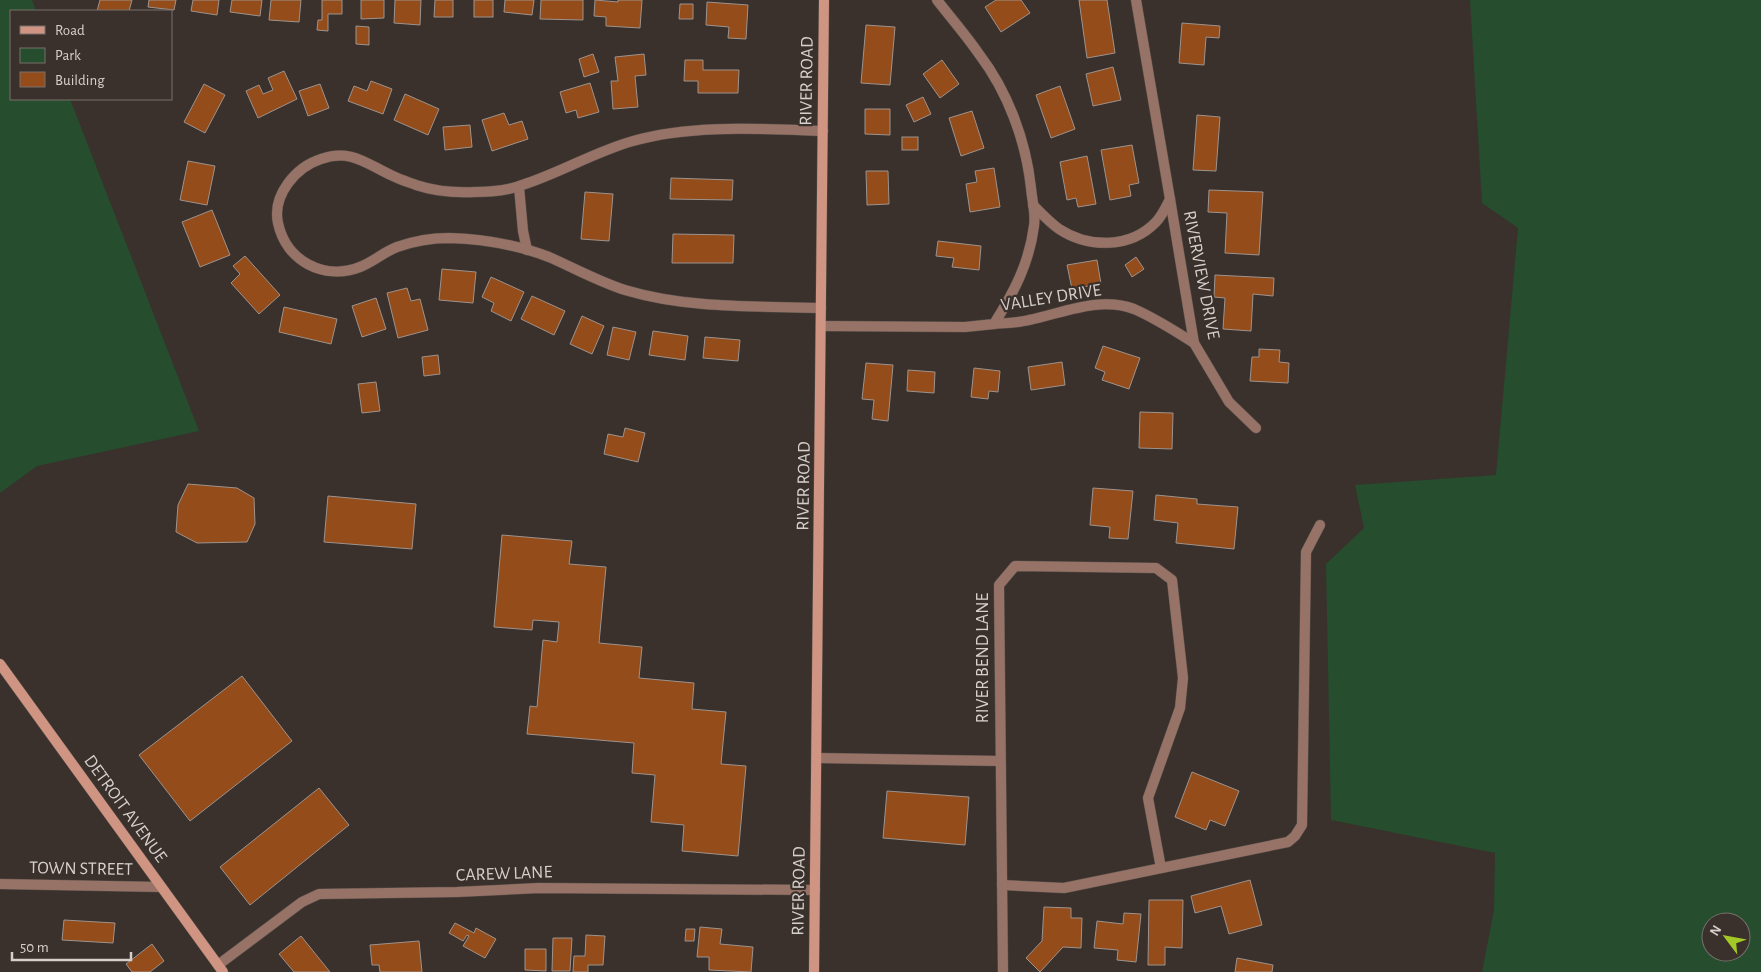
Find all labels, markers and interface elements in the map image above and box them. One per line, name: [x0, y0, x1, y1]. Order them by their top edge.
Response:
legend: [10, 10, 172, 100]
text: Road: [55, 23, 85, 38]
street label: RIVER ROAD: [797, 36, 817, 126]
text: Park: [55, 48, 81, 63]
text: Building: [55, 73, 105, 88]
street label: RIVERVIEW DRIVE: [1180, 209, 1222, 341]
street label: VALLEY DRIVE: [1000, 281, 1103, 315]
street label: RIVER ROAD: [794, 441, 814, 531]
street label: RIVER BEND LANE: [974, 592, 992, 723]
street label: DETROIT AVENUE: [80, 752, 170, 866]
street label: RIVER ROAD: [789, 846, 809, 936]
street label: TOWN STREET: [29, 859, 133, 879]
street label: CAREW LANE: [456, 863, 553, 885]
north arrow: [1701, 912, 1751, 962]
text: N: [1707, 923, 1724, 938]
scale bar: [12, 930, 131, 962]
text: 50 m: [20, 940, 49, 955]

